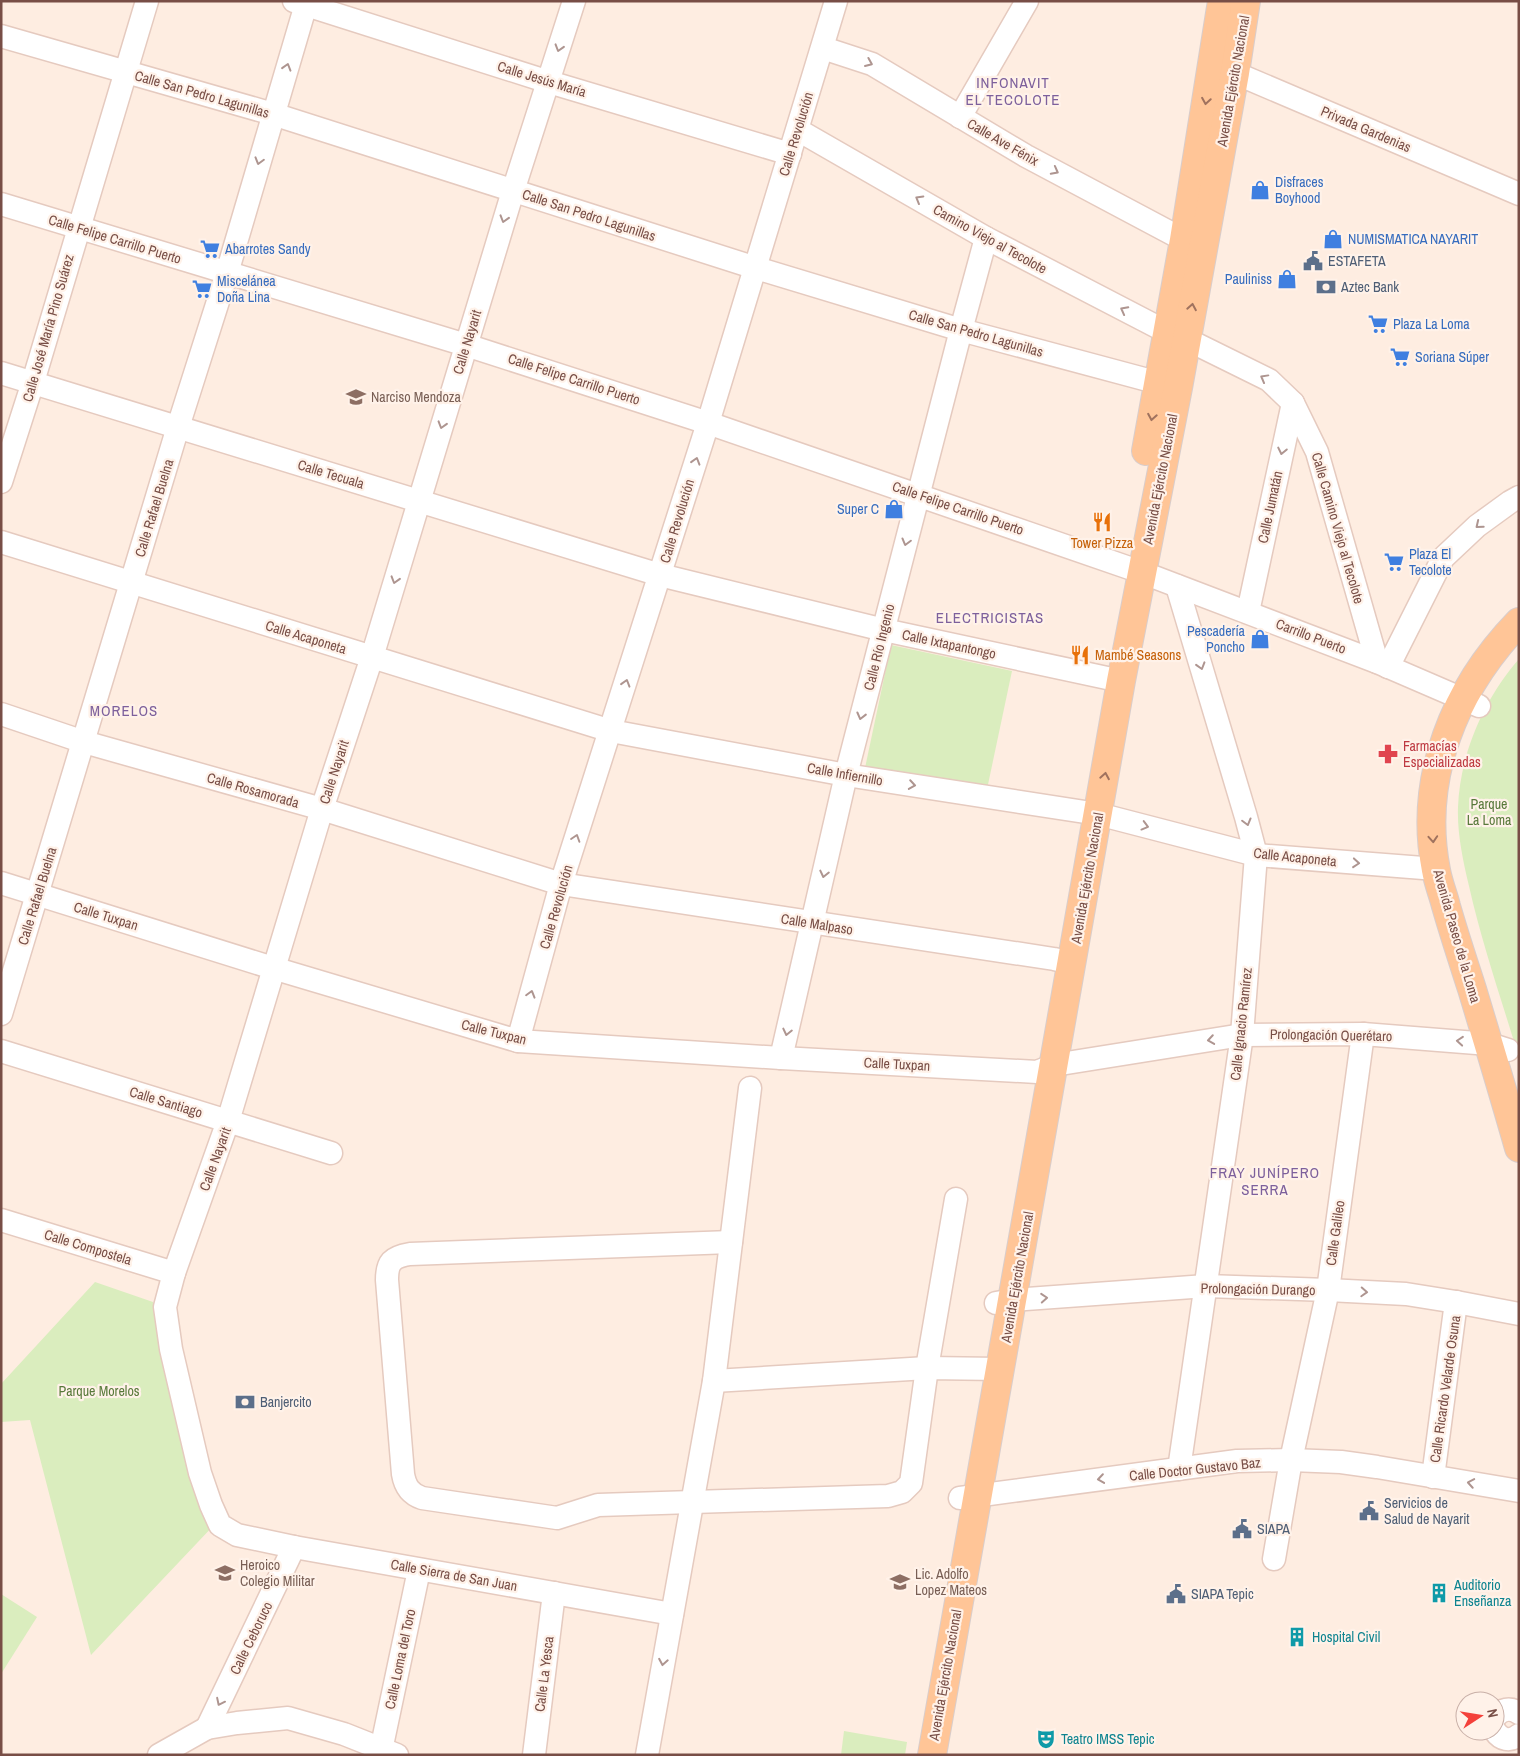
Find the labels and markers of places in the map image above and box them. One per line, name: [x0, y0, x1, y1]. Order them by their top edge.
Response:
place label: Disfraces Boyhood: [1275, 173, 1324, 207]
shop icon: Disfraces Boyhood: [1249, 179, 1271, 201]
shop icon: NUMISMATICA NAYARIT: [1322, 228, 1344, 250]
place label: NUMISMATICA NAYARIT: [1348, 230, 1478, 248]
supermarket icon: Abarrotes Sandy: [199, 238, 221, 260]
place label: Abarrotes Sandy: [224, 240, 311, 258]
public building icon: ESTAFETA: [1302, 250, 1324, 272]
place label: ESTAFETA: [1328, 252, 1386, 270]
shop icon: Pauliniss: [1276, 268, 1298, 290]
place label: Pauliniss: [1225, 270, 1272, 288]
place label: Miscelánea Doña Lina: [217, 272, 276, 306]
bank icon: Aztec Bank: [1315, 276, 1337, 298]
supermarket icon: Miscelánea Doña Lina: [191, 278, 213, 300]
place label: Aztec Bank: [1340, 278, 1399, 296]
supermarket icon: Plaza La Loma: [1367, 313, 1389, 335]
place label: Plaza La Loma: [1393, 315, 1470, 333]
supermarket icon: Soriana Súper: [1389, 346, 1411, 368]
place label: Soriana Súper: [1415, 348, 1489, 366]
school or university icon: Narciso Mendoza: [345, 386, 367, 408]
place label: Narciso Mendoza: [371, 388, 462, 406]
shop icon: Super C: [883, 498, 905, 520]
place label: Super C: [837, 500, 879, 518]
restaurant icon: Tower Pizza: [1091, 511, 1113, 533]
place label: Tower Pizza: [1071, 534, 1134, 552]
place label: Plaza El Tecolote: [1409, 545, 1452, 579]
supermarket icon: Plaza El Tecolote: [1383, 551, 1405, 573]
place label: Pescadería Poncho: [1187, 622, 1246, 656]
shop icon: Pescadería Poncho: [1249, 628, 1271, 650]
restaurant icon: Mambé Seasons: [1069, 644, 1091, 666]
place label: Mambé Seasons: [1095, 646, 1181, 664]
place label: Farmacías Especializadas: [1403, 737, 1481, 771]
pharmacy icon: Farmacías Especializadas: [1377, 743, 1399, 765]
bank icon: Banjercito: [234, 1391, 256, 1413]
place label: Banjercito: [260, 1393, 312, 1411]
place label: Servicios de Salud de Nayarit: [1384, 1494, 1470, 1528]
public building icon: Servicios de Salud de Nayarit: [1358, 1500, 1380, 1522]
public building icon: SIAPA: [1231, 1518, 1253, 1540]
place label: SIAPA: [1257, 1520, 1290, 1538]
place label: Heroico Colegio Militar: [240, 1556, 315, 1590]
school or university icon: Heroico Colegio Militar: [214, 1562, 236, 1584]
place label: Lic. Adolfo Lopez Mateos: [915, 1565, 987, 1599]
school or university icon: Lic. Adolfo Lopez Mateos: [889, 1571, 911, 1593]
place label: Auditorio Enseñanza: [1453, 1576, 1512, 1610]
building icon: Auditorio Enseñanza: [1428, 1582, 1450, 1604]
public building icon: SIAPA Tepic: [1165, 1583, 1187, 1605]
place label: SIAPA Tepic: [1191, 1585, 1254, 1603]
building icon: Hospital Civil: [1286, 1626, 1308, 1648]
place label: Hospital Civil: [1312, 1628, 1380, 1646]
theatre icon: Teatro IMSS Tepic: [1035, 1728, 1057, 1750]
place label: Teatro IMSS Tepic: [1061, 1730, 1155, 1748]

